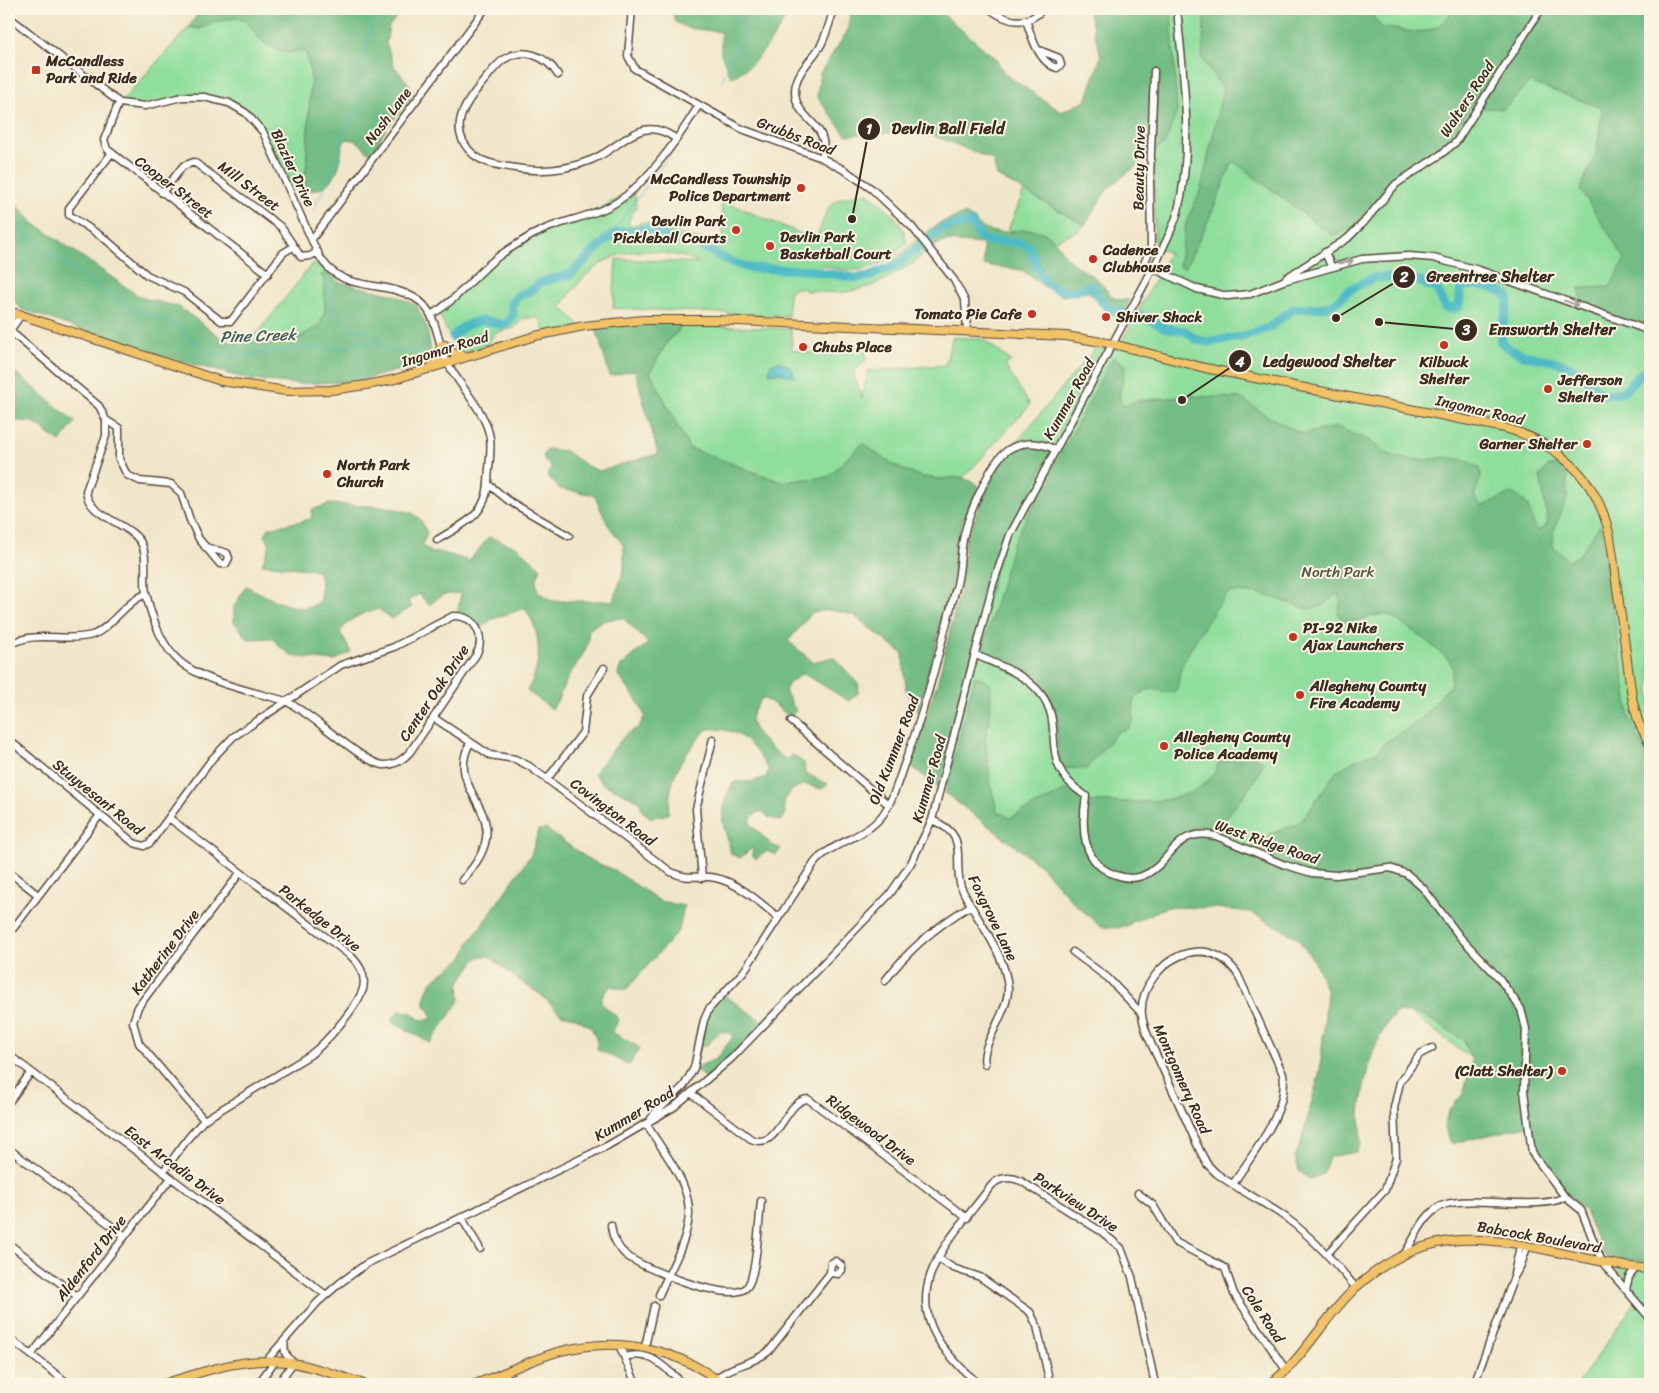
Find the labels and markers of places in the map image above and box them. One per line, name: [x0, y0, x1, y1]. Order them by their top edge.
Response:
place label: McCandless Park and Ride: [45, 48, 137, 91]
marker: McCandless Park and Ride: [30, 64, 42, 76]
callout: Devlin Ball Field: [856, 113, 1014, 144]
place label: McCandless Township Police Department: [650, 166, 791, 209]
marker: McCandless Township Police Department: [795, 182, 807, 194]
place label: Devlin Park Pickleball Courts: [613, 208, 727, 251]
marker: Devlin Park Pickleball Courts: [730, 224, 742, 236]
place label: Devlin Park Basketball Court: [780, 224, 892, 267]
place label: Cadence Clubhouse: [1102, 237, 1171, 280]
marker: Devlin Park Basketball Court: [764, 240, 776, 252]
marker: Cadence Clubhouse: [1087, 253, 1099, 265]
callout: Greentree Shelter: [1391, 261, 1564, 292]
place label: Tomato Pie Cafe: [914, 301, 1022, 327]
place label: Shiver Shack: [1115, 304, 1202, 330]
marker: Tomato Pie Cafe: [1026, 308, 1038, 320]
marker: Shiver Shack: [1100, 311, 1112, 323]
callout: Emsworth Shelter: [1453, 314, 1625, 345]
place label: Chubs Place: [812, 334, 892, 360]
marker: Kilbuck Shelter: [1438, 339, 1450, 351]
marker: Chubs Place: [797, 341, 809, 353]
callout: Ledgewood Shelter: [1228, 346, 1405, 377]
place label: Kilbuck Shelter: [1418, 349, 1470, 392]
place label: Jefferson Shelter: [1557, 367, 1623, 410]
marker: Jefferson Shelter: [1542, 383, 1554, 395]
place label: Garner Shelter: [1478, 431, 1579, 457]
marker: Garner Shelter: [1581, 438, 1593, 450]
place label: North Park Church: [336, 452, 411, 495]
marker: North Park Church: [321, 468, 333, 480]
place label: PI-92 Nike Ajax Launchers: [1302, 615, 1405, 658]
marker: PI-92 Nike Ajax Launchers: [1287, 631, 1299, 643]
place label: Allegheny County Fire Academy: [1309, 673, 1426, 716]
marker: Allegheny County Fire Academy: [1294, 689, 1306, 701]
place label: Allegheny County Police Academy: [1173, 724, 1290, 767]
marker: Allegheny County Police Academy: [1158, 740, 1170, 752]
place label: (Clatt Shelter): [1455, 1058, 1554, 1084]
marker: (Clatt Shelter): [1556, 1065, 1568, 1077]

